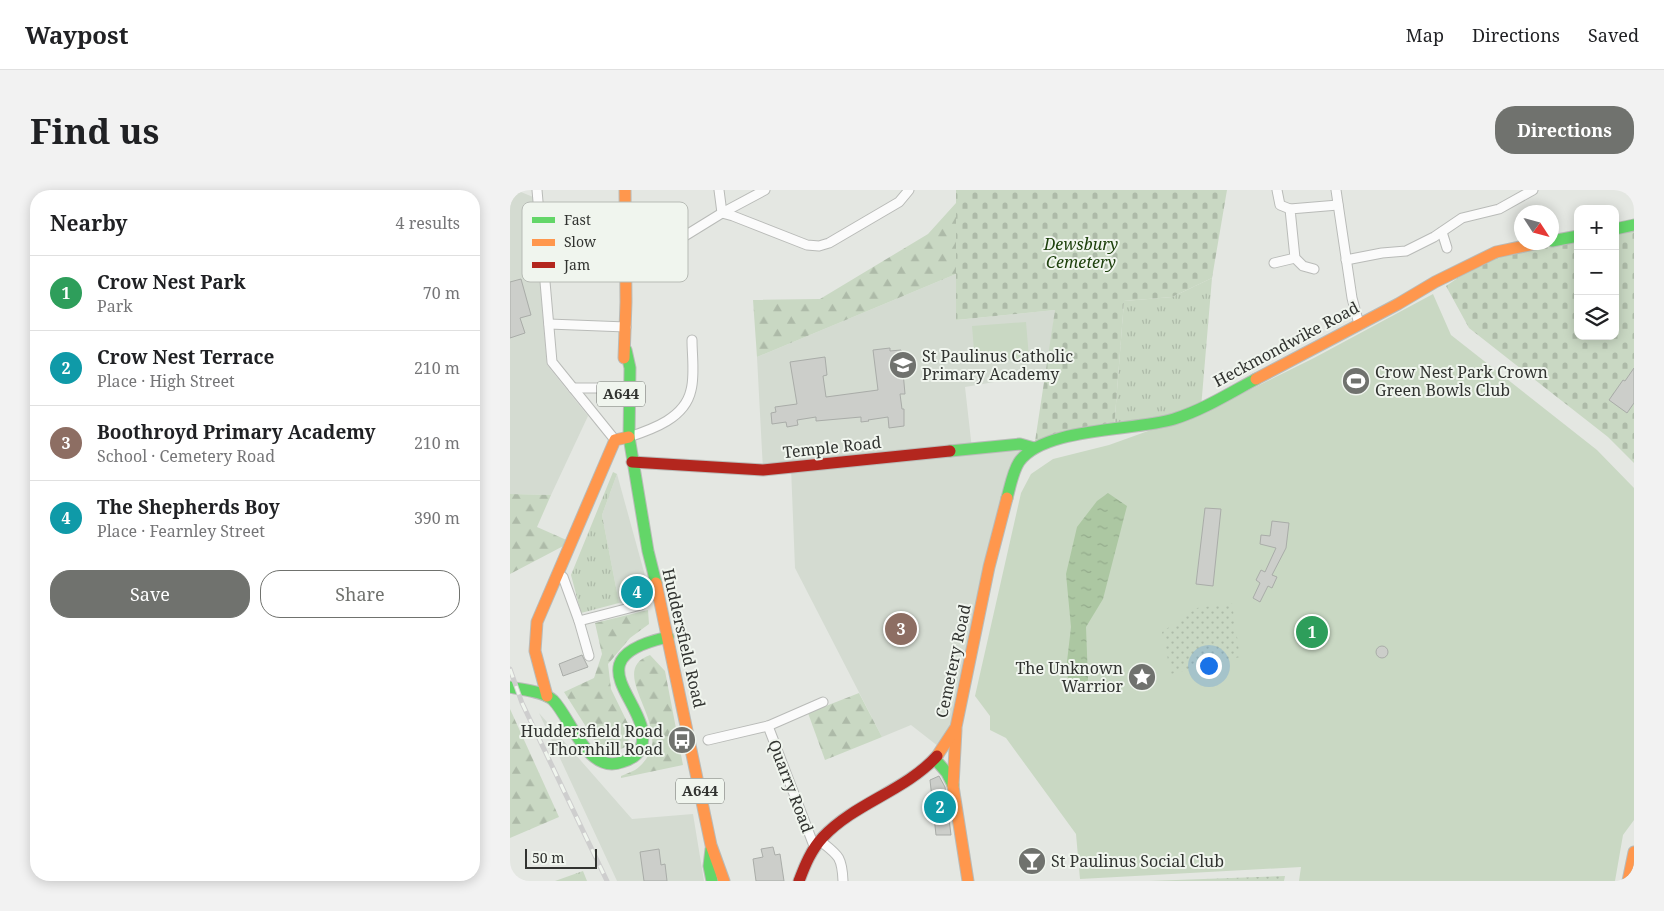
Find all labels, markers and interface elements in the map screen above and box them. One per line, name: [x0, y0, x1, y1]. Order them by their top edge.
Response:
text: Waypost: [25, 18, 128, 51]
text: Map: [1406, 23, 1444, 47]
text: Directions: [1472, 23, 1560, 47]
text: Saved: [1588, 23, 1639, 47]
button: Directions: [1495, 106, 1634, 154]
text: Find us: [30, 107, 159, 154]
legend: [522, 202, 688, 282]
north arrow: [1514, 205, 1559, 250]
map controls: [1574, 205, 1619, 340]
button: +: [1574, 205, 1619, 250]
text: Nearby: [50, 209, 128, 237]
text: Fast: [564, 210, 591, 229]
text: 4 results: [396, 212, 460, 234]
text: Slow: [564, 232, 597, 251]
park label: Dewsbury Cemetery: [1043, 233, 1118, 273]
button: −: [1574, 250, 1619, 295]
text: Jam: [563, 255, 590, 274]
text: Crow Nest Park: [97, 269, 246, 295]
text: 1: [61, 282, 71, 304]
text: 70 m: [423, 282, 460, 304]
text: Park: [97, 295, 133, 317]
button: layers: [1574, 295, 1619, 340]
street label: Heckmondwike Road: [1209, 296, 1363, 392]
text: Crow Nest Terrace: [97, 344, 274, 370]
place label: St Paulinus Catholic Primary Academy: [922, 345, 1073, 385]
school or university icon: St Paulinus Catholic Primary Academy: [888, 350, 918, 380]
text: 2: [61, 357, 71, 379]
text: 210 m: [414, 357, 460, 379]
place label: Crow Nest Park Crown Green Bowls Club: [1375, 361, 1548, 401]
sports icon: Crow Nest Park Crown Green Bowls Club: [1341, 366, 1371, 396]
text: Place · High Street: [97, 370, 235, 392]
road number: A644: [597, 382, 645, 406]
text: Boothroyd Primary Academy: [97, 419, 376, 445]
street label: Temple Road: [782, 431, 882, 463]
text: 3: [61, 432, 71, 454]
text: 210 m: [414, 432, 460, 454]
text: School · Cemetery Road: [97, 445, 275, 467]
text: The Shepherds Boy: [97, 494, 280, 520]
text: 4: [61, 507, 71, 529]
text: 390 m: [414, 507, 460, 529]
text: Place · Fearnley Street: [97, 520, 265, 542]
street label: Huddersfield Road: [657, 566, 711, 710]
button: Save: [50, 570, 250, 618]
button: Share: [260, 570, 460, 618]
pin: 4: [621, 573, 653, 611]
street label: Cemetery Road: [930, 602, 976, 720]
pin: 3: [885, 610, 917, 648]
pin: 1: [1296, 613, 1328, 651]
your location: [1196, 653, 1222, 679]
place label: The Unknown Warrior: [1015, 657, 1123, 697]
place icon: The Unknown Warrior: [1127, 662, 1157, 692]
place label: Huddersfield Road Thornhill Road: [521, 720, 663, 760]
bus stop icon: Huddersfield Road Thornhill Road: [667, 725, 697, 755]
street label: Quarry Road: [763, 736, 819, 836]
road number: A644: [676, 778, 724, 804]
pin: 2: [924, 788, 956, 826]
scale bar: [525, 846, 598, 869]
bar icon: St Paulinus Social Club: [1017, 846, 1047, 876]
text: 50 m: [532, 848, 565, 867]
place label: St Paulinus Social Club: [1051, 850, 1224, 872]

